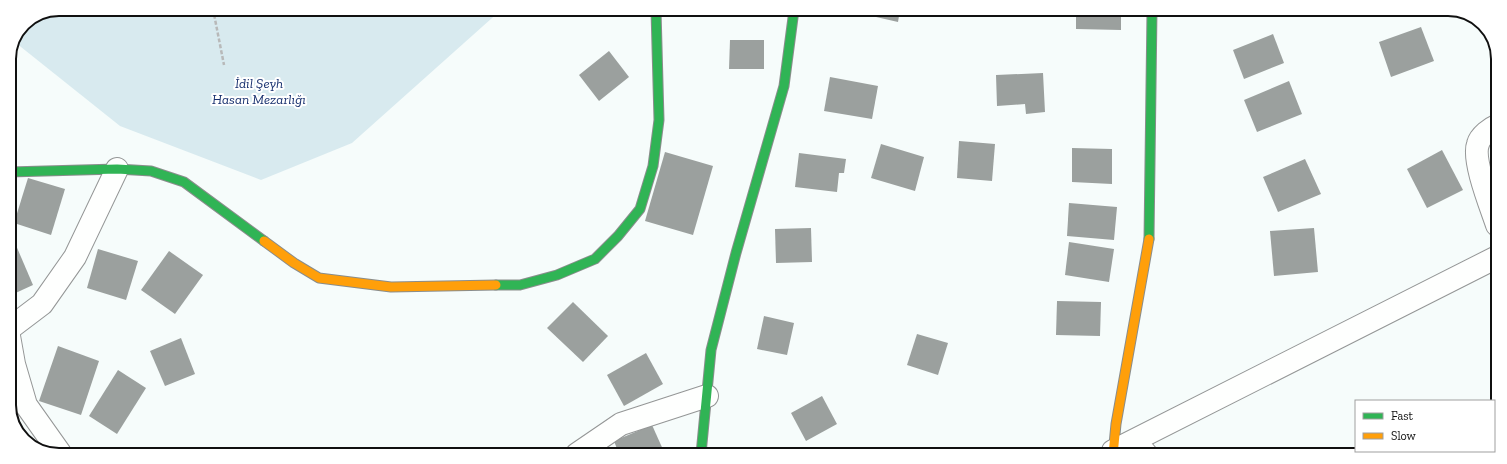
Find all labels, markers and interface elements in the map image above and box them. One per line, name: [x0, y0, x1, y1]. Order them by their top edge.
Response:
park label: İdil Şeyh Hasan Mezarlığı: [212, 75, 306, 108]
legend: [1355, 400, 1495, 452]
text: Fast: [1391, 409, 1414, 423]
text: Slow: [1391, 429, 1417, 443]

